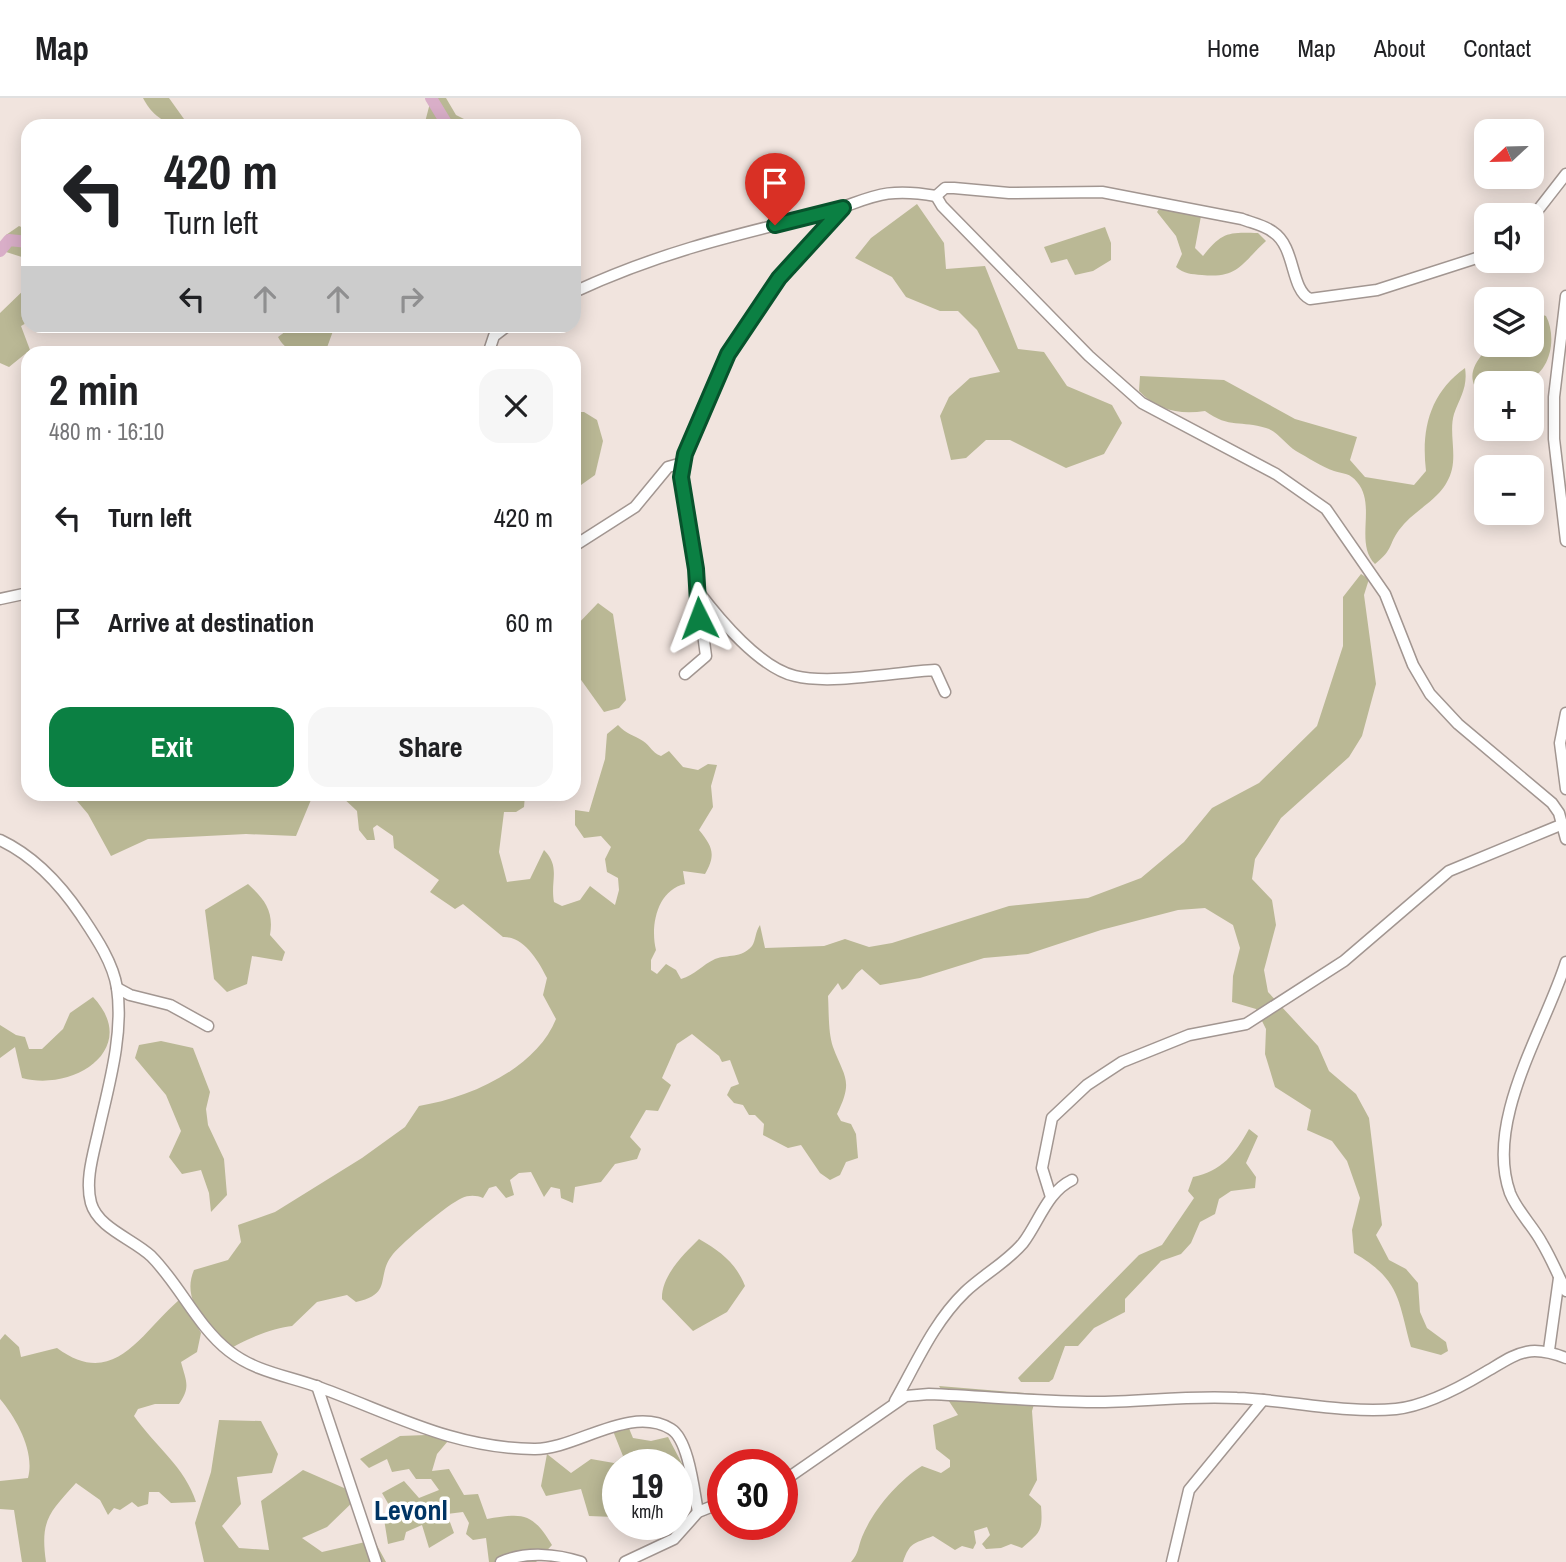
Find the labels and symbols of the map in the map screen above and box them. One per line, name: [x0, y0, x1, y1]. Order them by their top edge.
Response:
north arrow: [1474, 119, 1544, 189]
pin: [745, 153, 805, 225]
position arrow: [662, 581, 736, 655]
speed limit sign: 30: [707, 1449, 798, 1540]
district label: Levonl: [374, 1491, 448, 1529]

